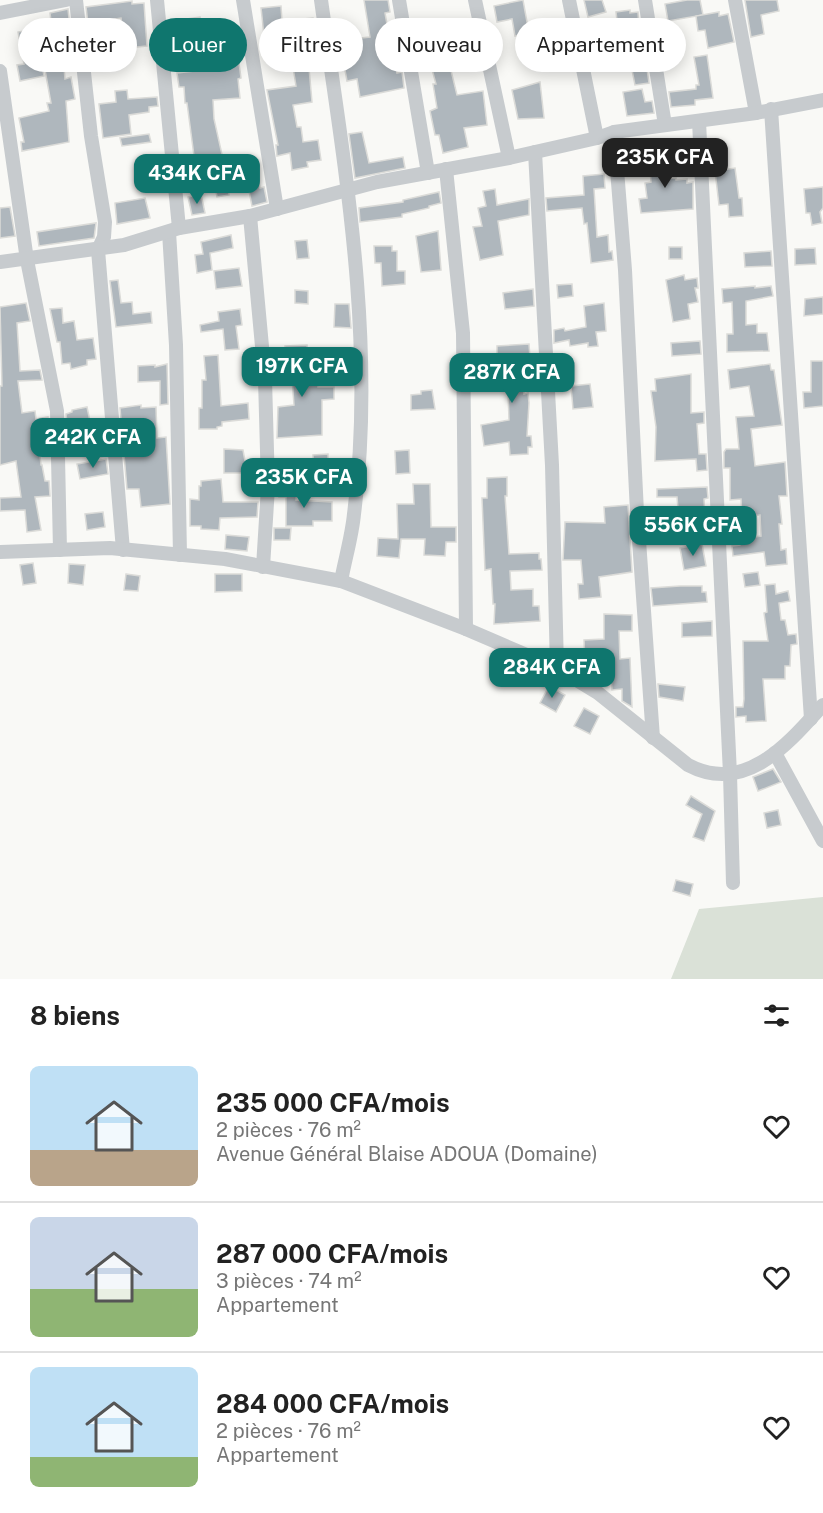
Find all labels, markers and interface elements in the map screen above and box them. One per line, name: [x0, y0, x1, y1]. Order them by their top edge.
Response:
chip: Acheter: [18, 18, 137, 72]
chip: Louer: [149, 18, 247, 72]
chip: Filtres: [259, 18, 363, 72]
chip: Nouveau: [375, 18, 503, 72]
chip: Appartement: [515, 18, 686, 72]
pin: 235K CFA: [603, 138, 727, 189]
text: 235K CFA: [616, 145, 714, 169]
pin: 434K CFA: [135, 154, 259, 205]
text: 434K CFA: [148, 161, 246, 185]
pin: 197K CFA: [240, 347, 364, 398]
pin: 287K CFA: [450, 353, 574, 404]
text: 197K CFA: [256, 354, 348, 378]
text: 287K CFA: [464, 360, 560, 384]
pin: 242K CFA: [31, 418, 155, 469]
text: 242K CFA: [44, 425, 142, 449]
pin: 235K CFA: [242, 458, 366, 509]
text: 235K CFA: [255, 465, 353, 489]
pin: 556K CFA: [631, 506, 755, 557]
text: 556K CFA: [644, 513, 742, 537]
pin: 284K CFA: [490, 648, 614, 699]
text: 284K CFA: [503, 655, 601, 679]
icon: filters: [760, 999, 793, 1032]
text: 8 biens: [30, 1000, 120, 1031]
text: 235 000 CFA/mois: [216, 1087, 450, 1118]
icon: home: [78, 1090, 150, 1162]
icon: heart: [760, 1110, 793, 1143]
text: 2 pièces · 76 m²: [216, 1118, 361, 1142]
text: Avenue Général Blaise ADOUA (Domaine): [216, 1142, 598, 1166]
text: 287 000 CFA/mois: [216, 1238, 448, 1269]
icon: home: [78, 1241, 150, 1313]
icon: heart: [760, 1261, 793, 1294]
text: 3 pièces · 74 m²: [216, 1269, 362, 1293]
text: Appartement: [216, 1293, 339, 1317]
text: 284 000 CFA/mois: [216, 1388, 449, 1419]
icon: home: [78, 1391, 150, 1463]
icon: heart: [760, 1411, 793, 1444]
text: 2 pièces · 76 m²: [216, 1419, 361, 1443]
text: Appartement: [216, 1443, 339, 1467]

